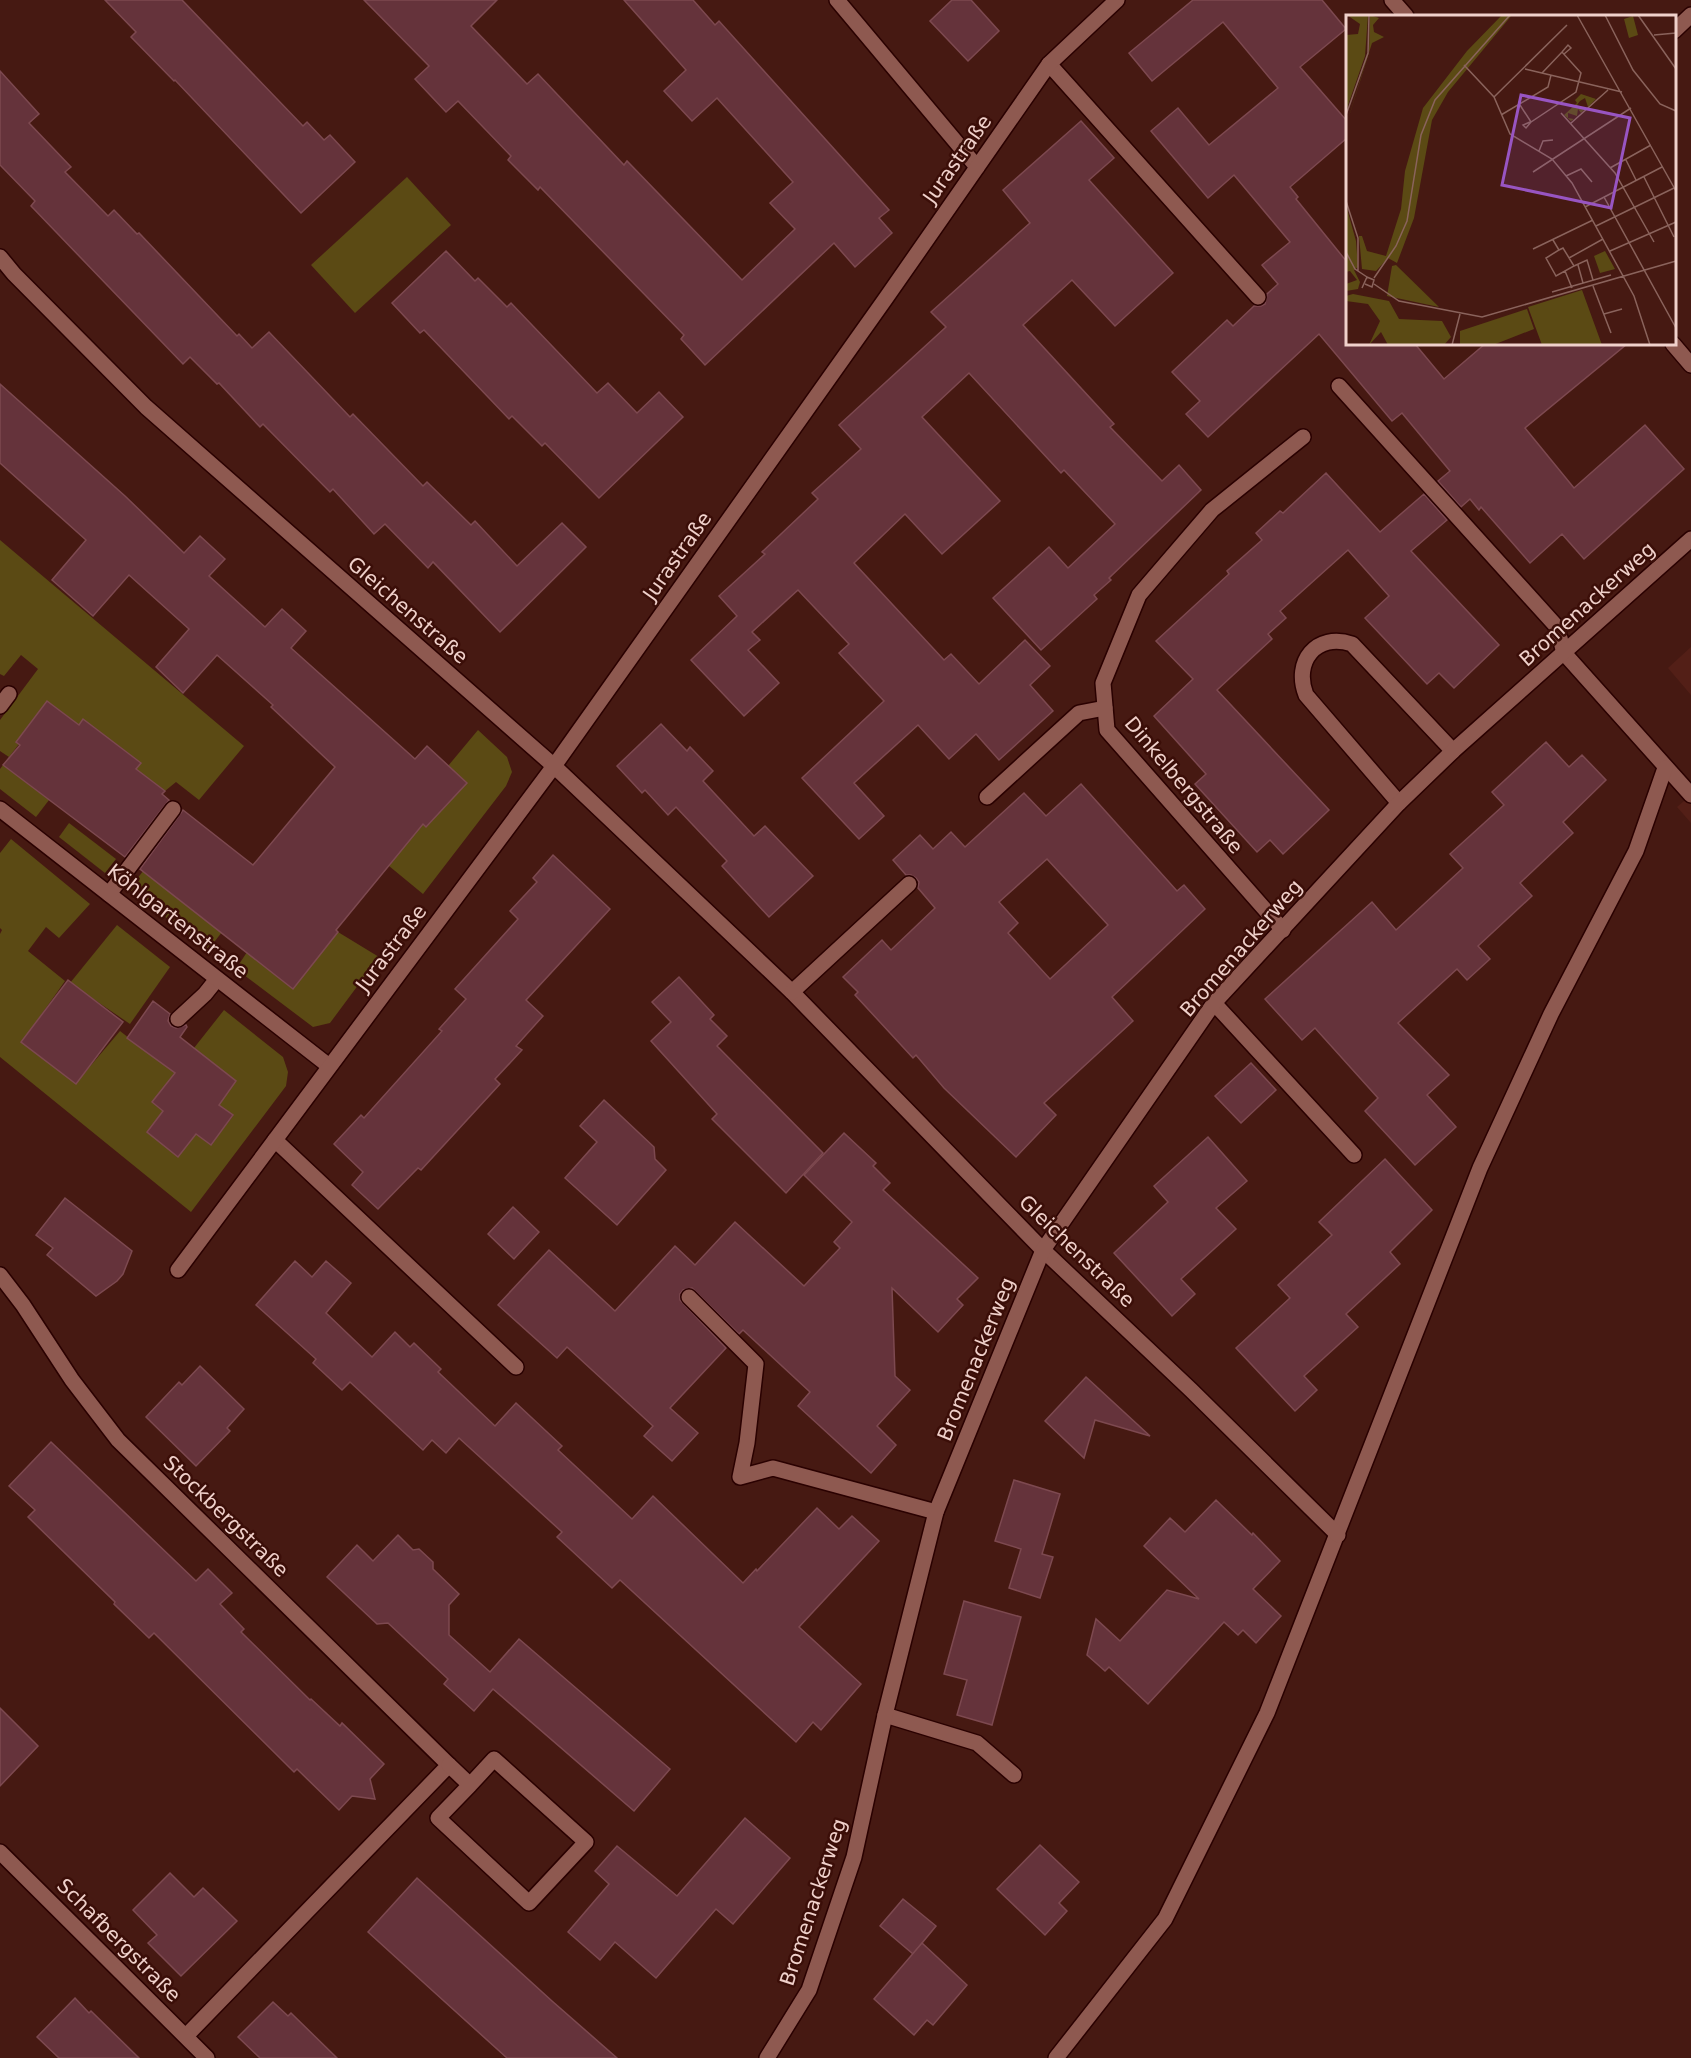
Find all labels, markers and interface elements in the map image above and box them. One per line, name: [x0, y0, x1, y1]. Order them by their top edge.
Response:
inset map: [1346, 15, 1676, 345]
street label: Jurastraße: [917, 110, 996, 210]
street label: Jurastraße: [637, 507, 716, 607]
street label: Bromenackerweg: [1514, 537, 1660, 671]
street label: Gleichenstraße: [343, 551, 473, 669]
street label: Dinkelbergstraße: [1120, 712, 1248, 858]
street label: Köhlgartenstraße: [103, 859, 253, 983]
street label: Bromenackerweg: [1175, 874, 1307, 1022]
street label: Jurastraße: [349, 900, 431, 998]
street label: Gleichenstraße: [1014, 1190, 1140, 1312]
street label: Bromenackerweg: [932, 1274, 1020, 1444]
street label: Stockbergstraße: [158, 1450, 294, 1582]
street label: Bromenackerweg: [775, 1815, 851, 1989]
street label: Schafbergstraße: [52, 1873, 186, 2007]

